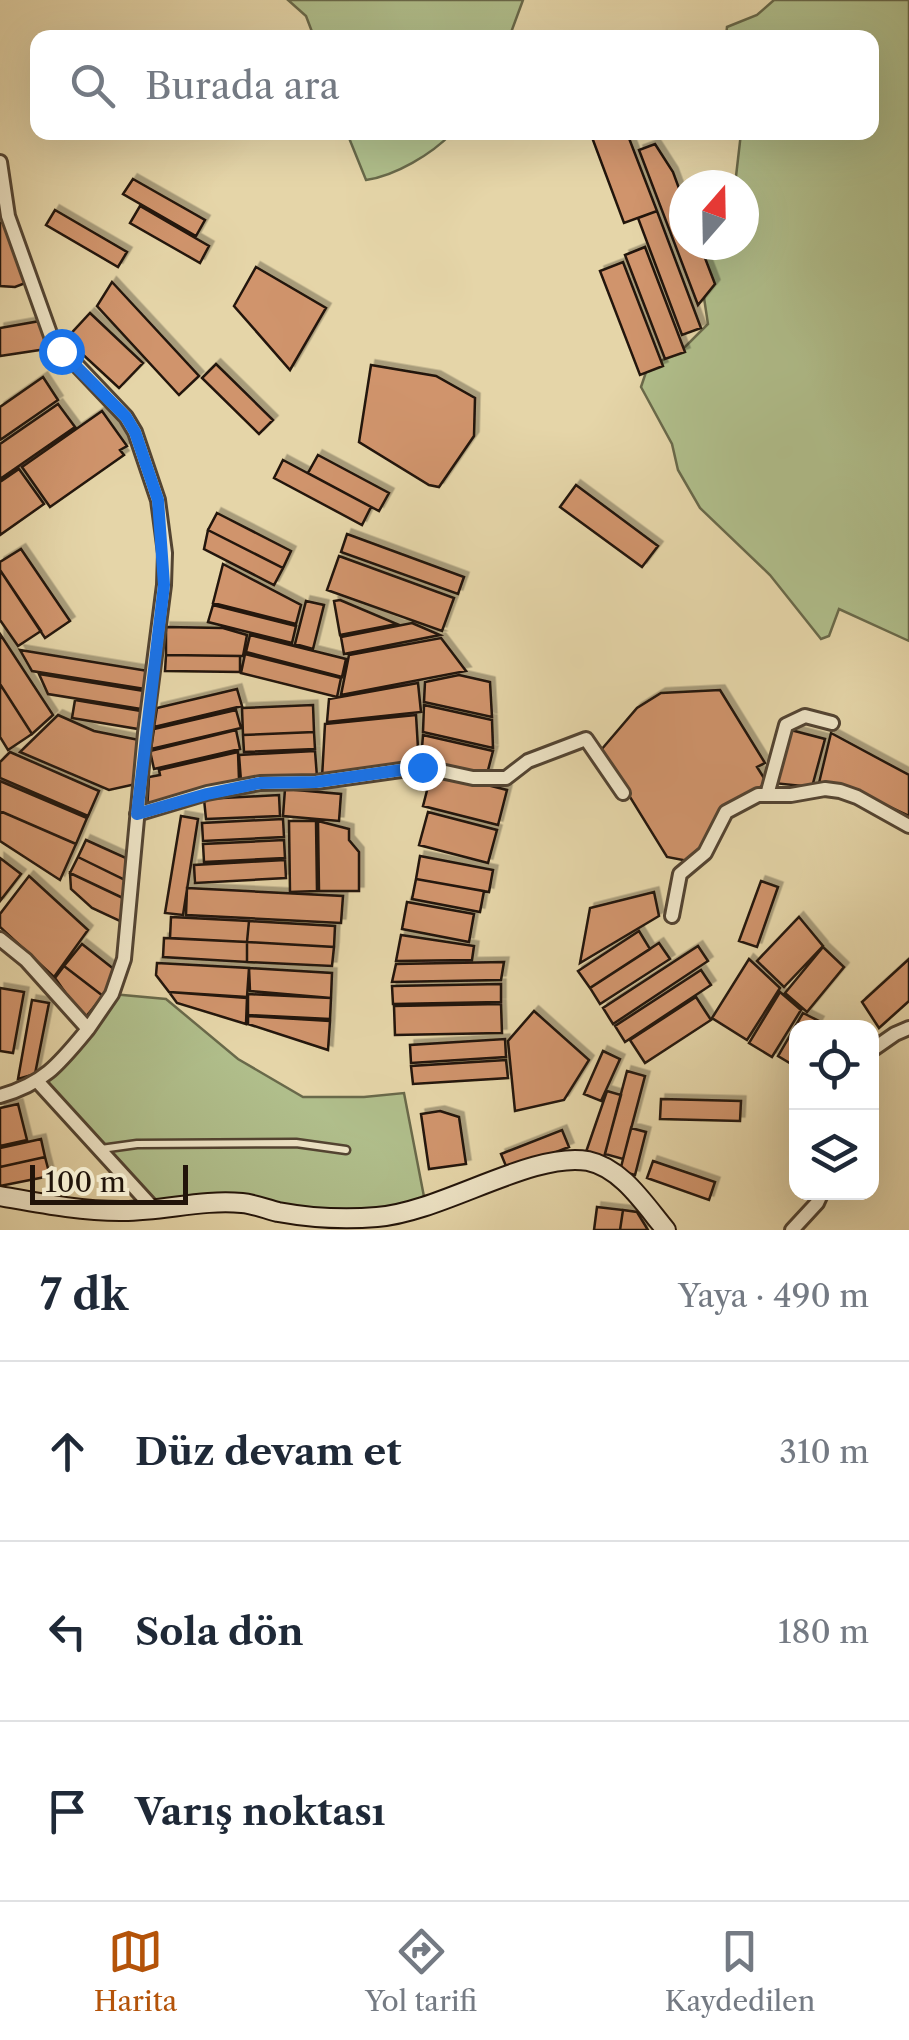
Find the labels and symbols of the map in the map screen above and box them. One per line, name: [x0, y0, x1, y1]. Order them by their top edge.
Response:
north arrow: [669, 170, 759, 260]
route start: [39, 329, 85, 375]
route end: [400, 745, 446, 791]
scale bar: [30, 1160, 188, 1204]

